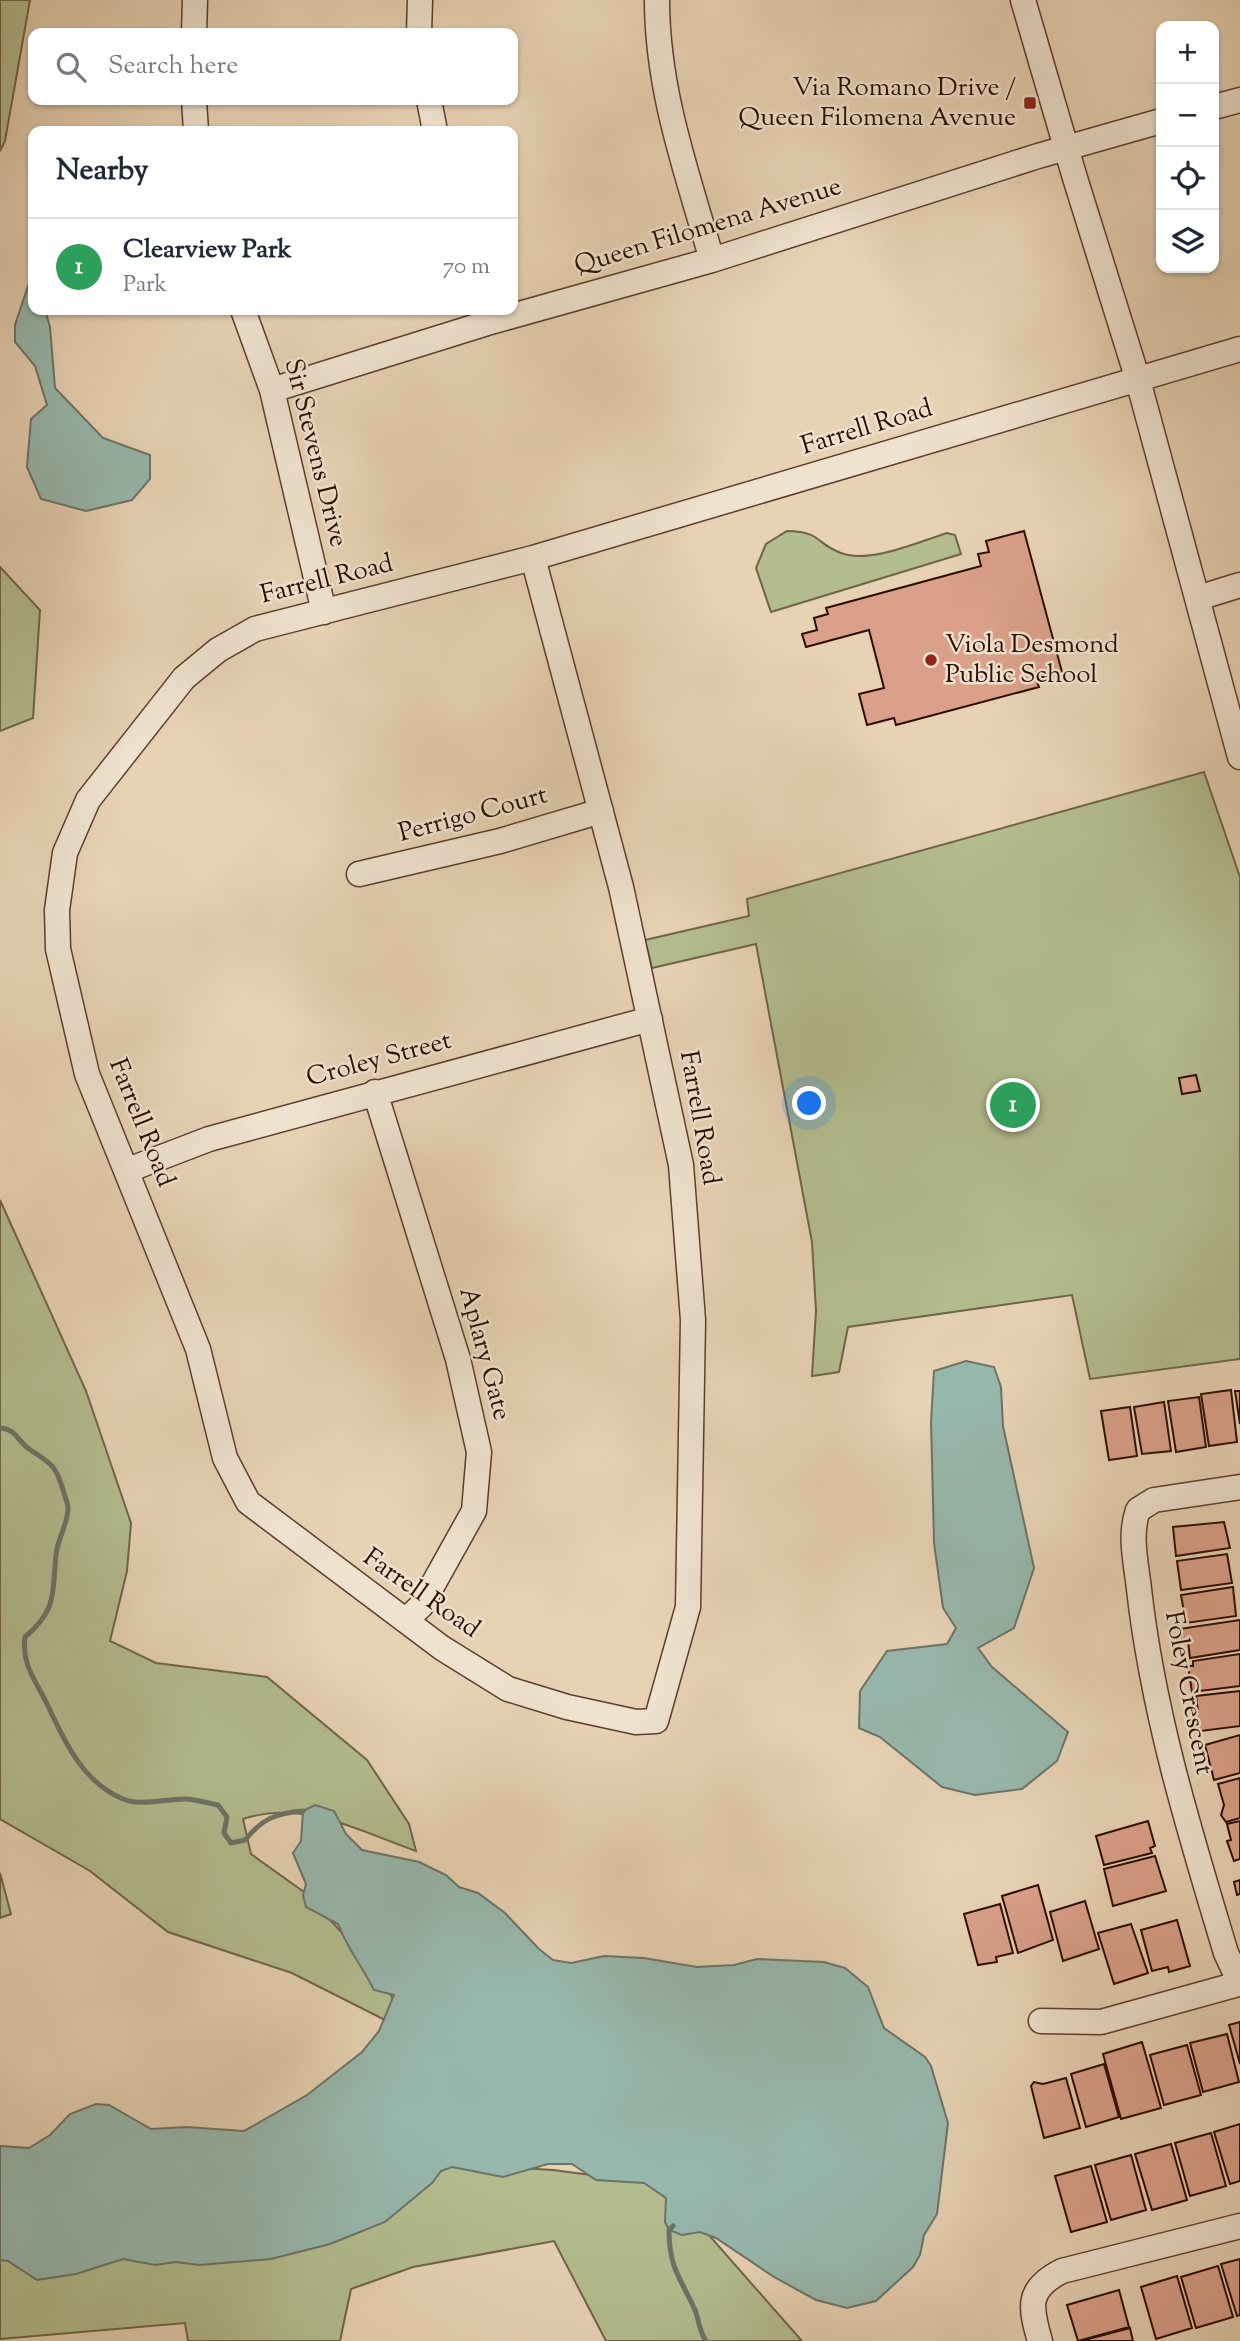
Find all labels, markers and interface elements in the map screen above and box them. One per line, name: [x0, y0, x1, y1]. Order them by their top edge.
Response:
map controls: [1156, 21, 1219, 273]
button: +: [1156, 21, 1219, 84]
search box: [28, 28, 518, 105]
icon: search: [52, 48, 90, 86]
text: Search here: [108, 48, 238, 85]
place label: Via Romano Drive / Queen Filomena Avenue: [738, 70, 1016, 137]
button: −: [1156, 84, 1219, 147]
marker: Via Romano Drive / Queen Filomena Avenue: [1022, 95, 1038, 111]
button: locate: [1156, 147, 1219, 210]
text: Nearby: [56, 150, 148, 193]
street label: Queen Filomena Avenue: [570, 169, 846, 285]
button: layers: [1156, 210, 1219, 273]
text: Clearview Park: [123, 232, 292, 269]
text: 1: [75, 251, 83, 284]
text: 70 m: [443, 251, 490, 284]
text: Park: [123, 269, 167, 302]
street label: Sir Stevens Drive: [274, 355, 356, 551]
street label: Farrell Road: [797, 390, 938, 466]
street label: Farrell Road: [257, 546, 398, 614]
place label: Viola Desmond Public School: [945, 627, 1119, 694]
marker: Viola Desmond Public School: [923, 652, 939, 668]
street label: Perrigo Court: [394, 777, 552, 853]
street label: Croley Street: [302, 1023, 456, 1097]
street label: Farrell Road: [669, 1048, 729, 1188]
street label: Farrell Road: [98, 1053, 184, 1193]
pin: 1: [990, 1079, 1036, 1131]
your location: [792, 1086, 826, 1120]
street label: Aplary Gate: [448, 1283, 520, 1425]
street label: Farrell Road: [355, 1540, 487, 1648]
street label: Foley Crescent: [1154, 1608, 1222, 1778]

